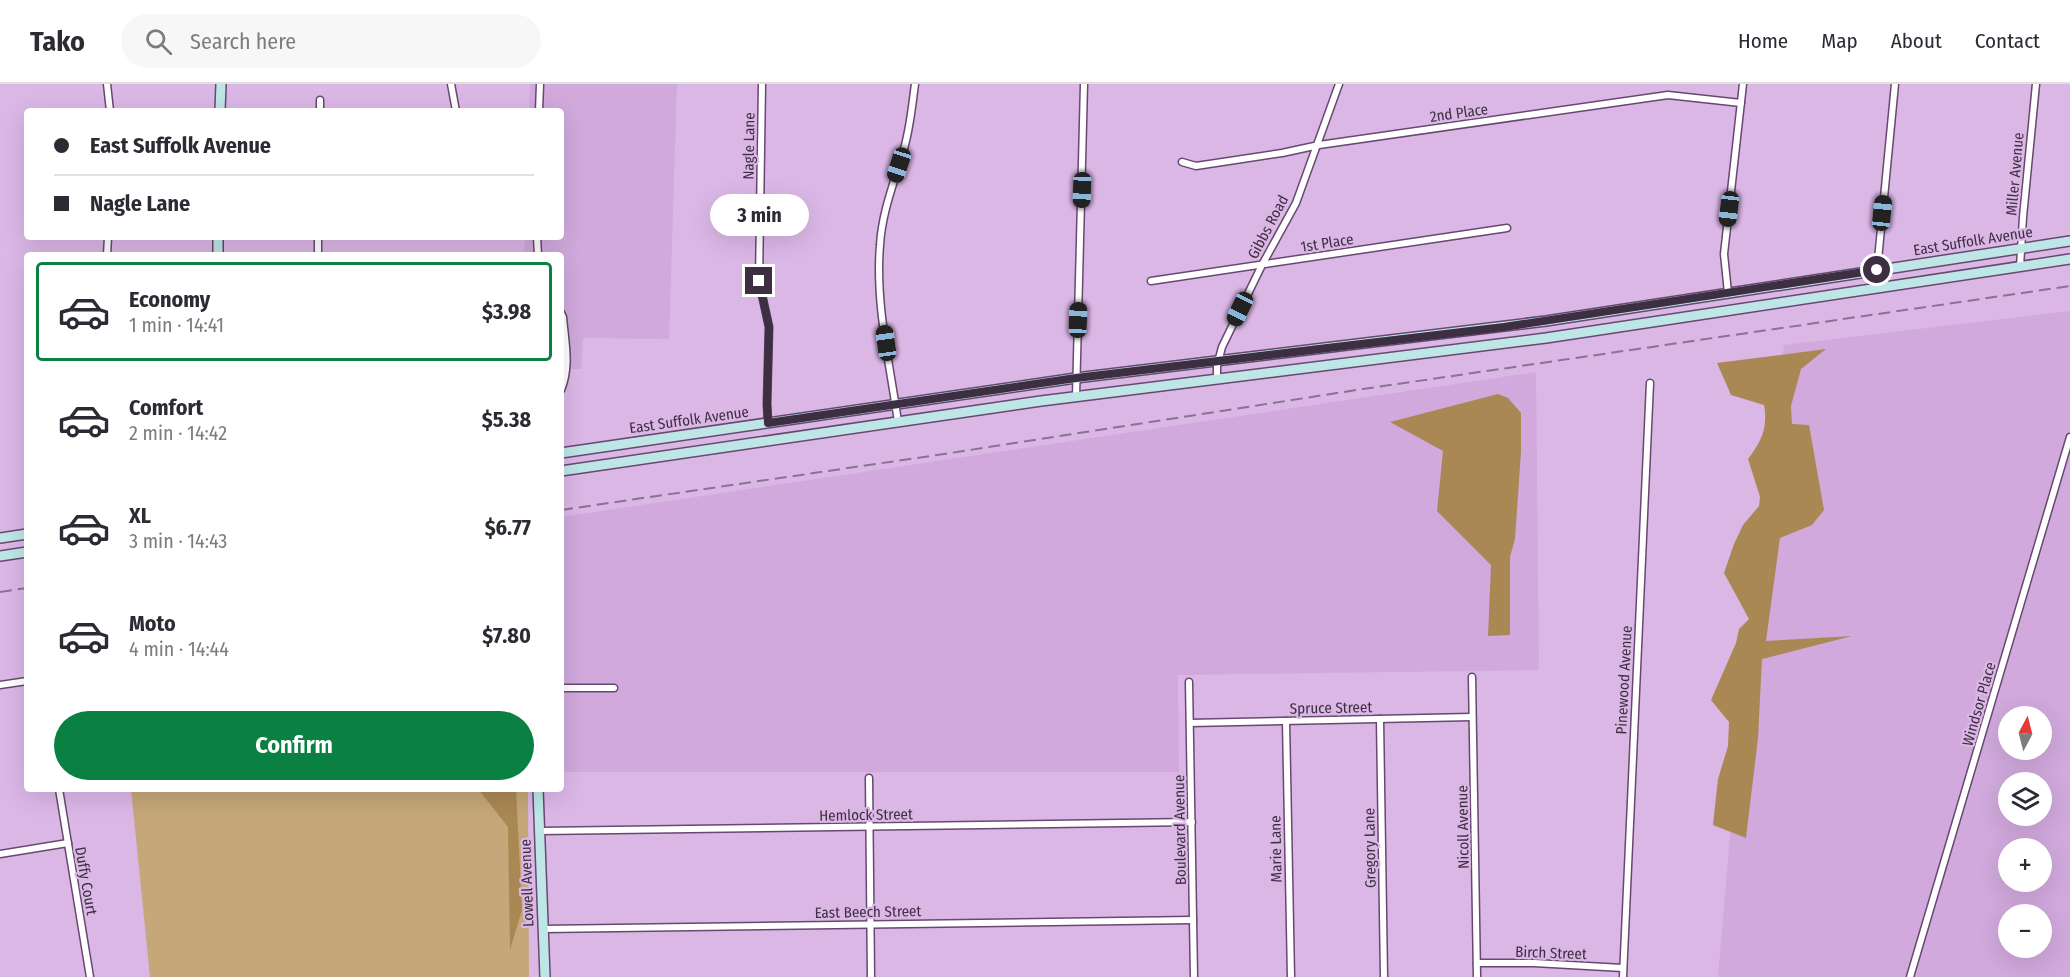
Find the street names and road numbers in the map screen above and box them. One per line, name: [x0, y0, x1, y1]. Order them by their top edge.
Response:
street label: 2nd Place: [1429, 100, 1489, 126]
street label: Nagle Lane: [739, 112, 759, 180]
street label: Miller Avenue: [2002, 132, 2028, 216]
street label: Gibbs Road: [1244, 192, 1292, 262]
street label: East Suffolk Avenue: [1912, 223, 2034, 259]
street label: 1st Place: [1299, 230, 1355, 256]
street label: East Suffolk Avenue: [628, 403, 750, 437]
street label: Pinewood Avenue: [1612, 625, 1636, 735]
street label: Windsor Place: [1958, 660, 2000, 748]
street label: Spruce Street: [1290, 698, 1372, 718]
street label: Boulevard Avenue: [1170, 775, 1190, 885]
street label: Nicoll Avenue: [1453, 785, 1473, 869]
street label: Hemlock Street: [819, 805, 913, 825]
street label: Gregory Lane: [1360, 808, 1380, 888]
street label: Marie Lane: [1266, 815, 1286, 883]
street label: Lowell Avenue: [516, 839, 538, 927]
street label: Duffy Court: [71, 845, 101, 917]
street label: East Beech Street: [814, 902, 922, 922]
street label: Birch Street: [1515, 943, 1587, 963]

